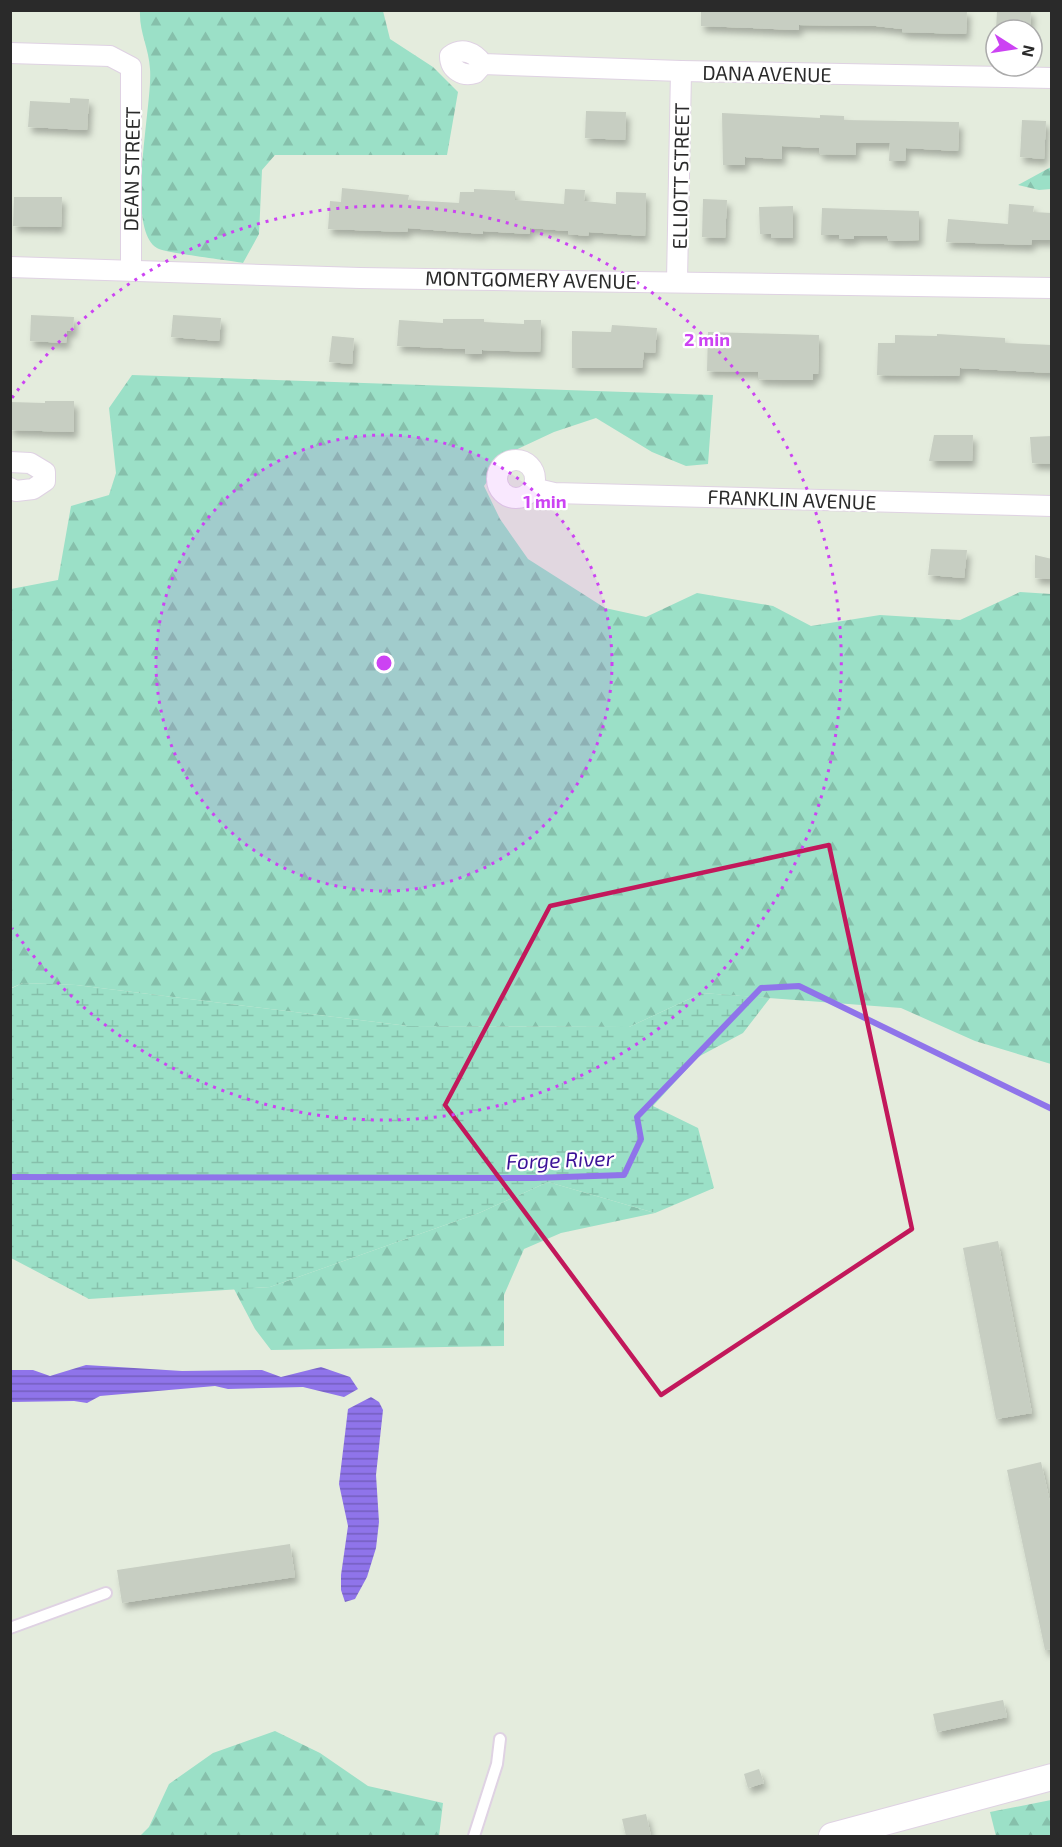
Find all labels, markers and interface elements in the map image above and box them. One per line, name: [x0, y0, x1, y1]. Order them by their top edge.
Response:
north arrow: [984, 18, 1044, 78]
text: N: [1019, 44, 1040, 59]
street label: DANA AVENUE: [702, 60, 832, 86]
street label: ELLIOTT STREET: [667, 102, 693, 249]
street label: DEAN STREET: [118, 106, 144, 232]
street label: MONTGOMERY AVENUE: [425, 265, 637, 293]
text: 2 min: [684, 328, 730, 350]
street label: FRANKLIN AVENUE: [707, 484, 877, 514]
text: 1 min: [523, 490, 567, 512]
centre of rings: [374, 653, 394, 673]
water label: Forge River: [506, 1145, 615, 1173]

